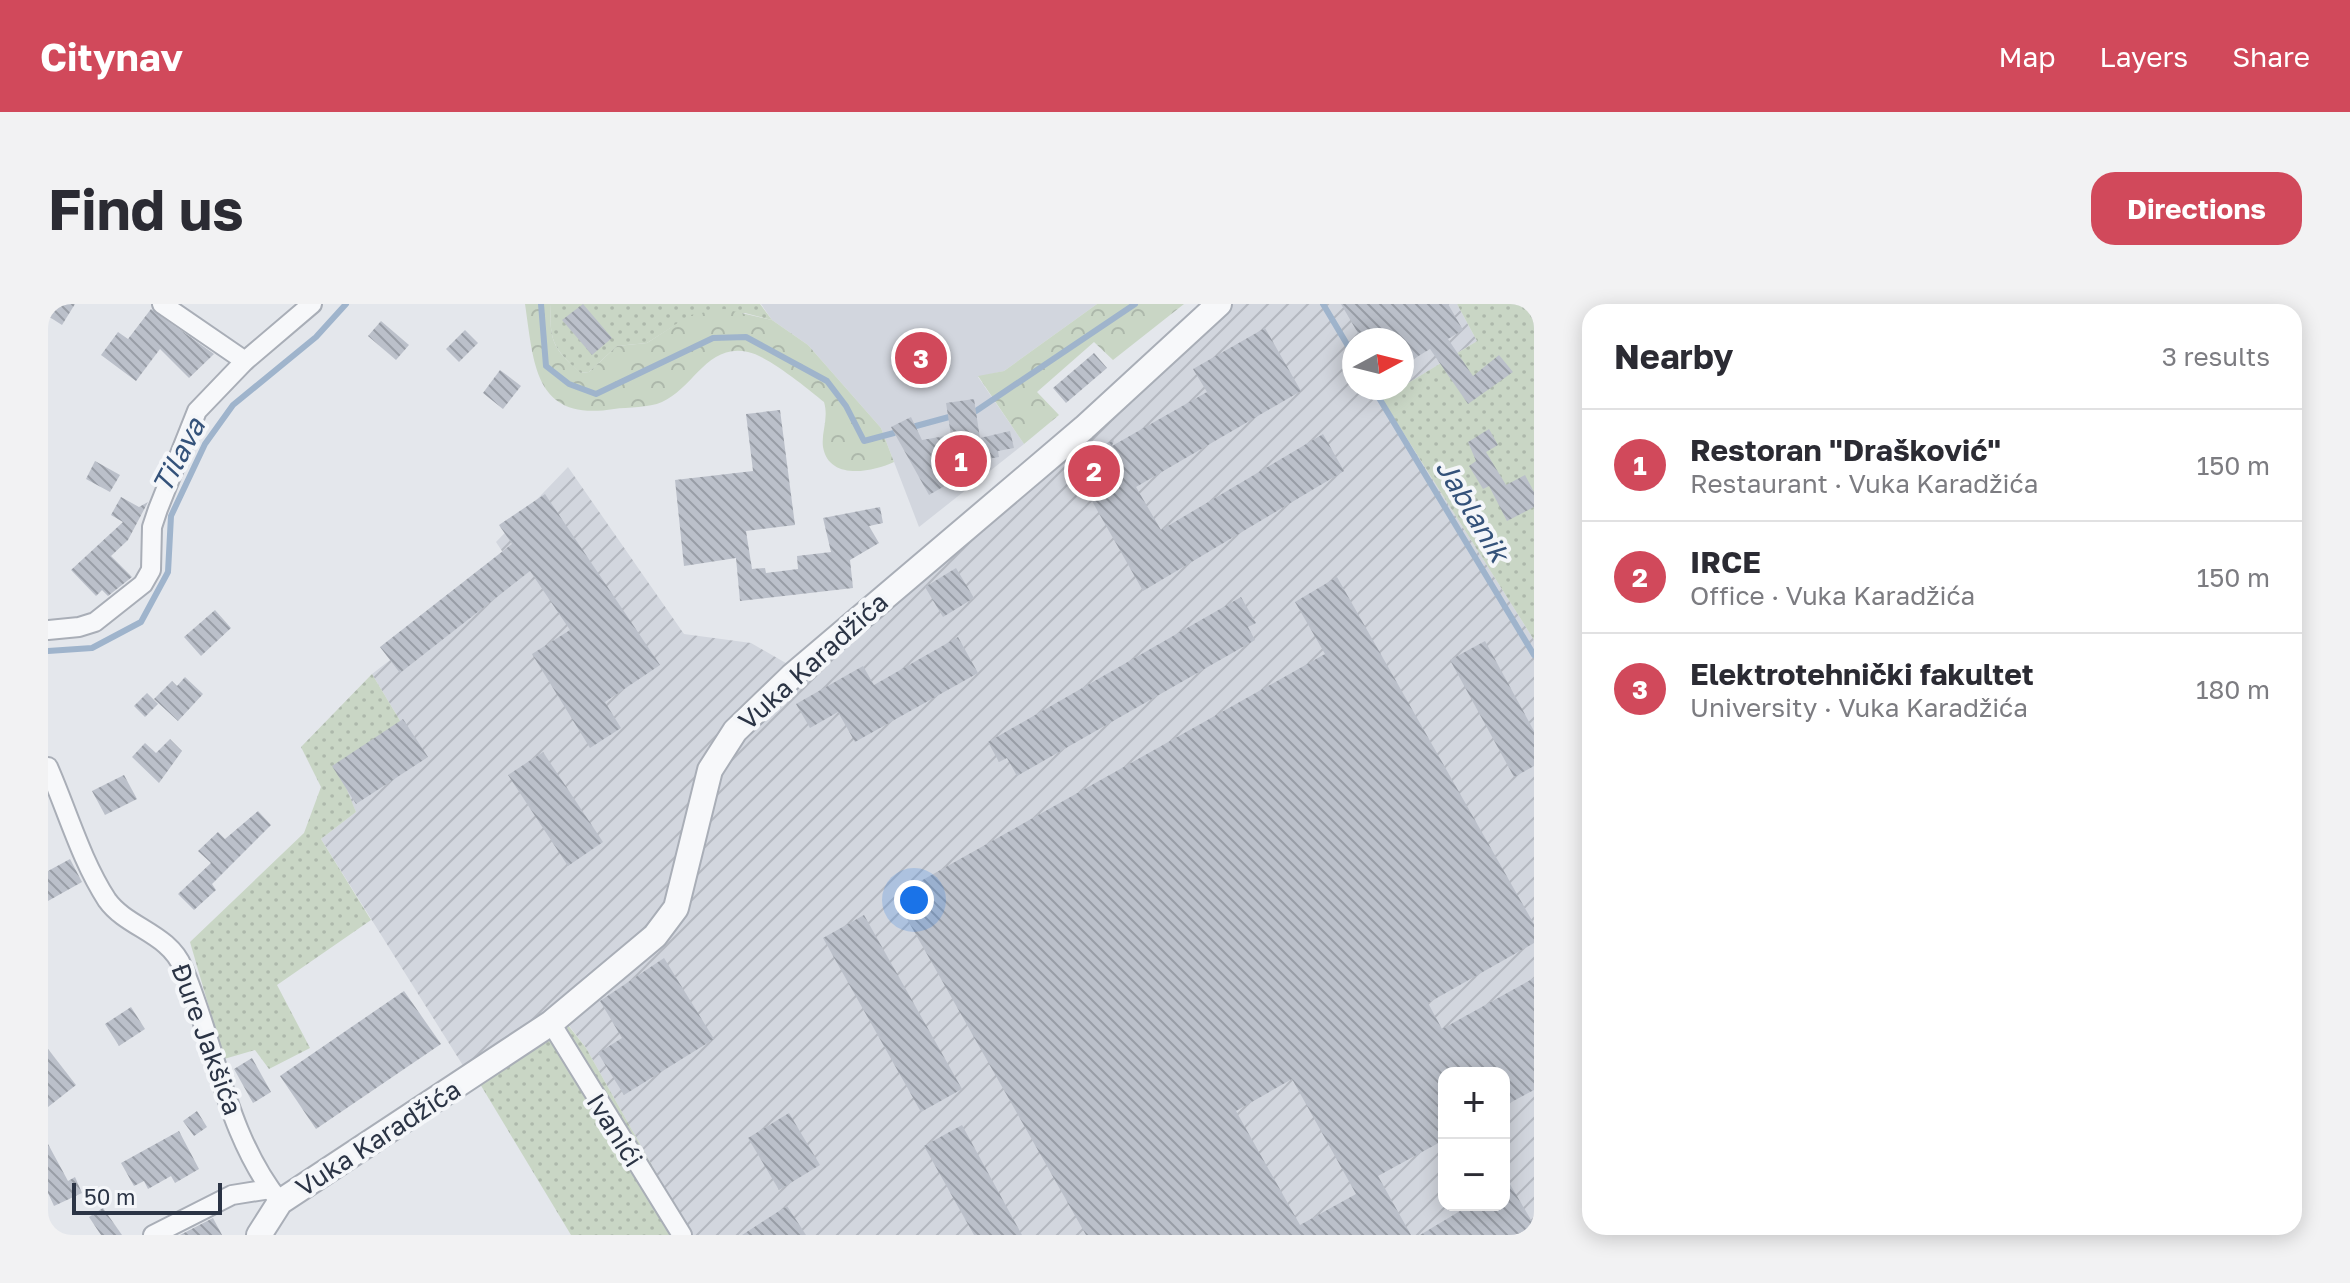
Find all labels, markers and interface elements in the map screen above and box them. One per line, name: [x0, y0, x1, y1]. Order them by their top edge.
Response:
text: Citynav: [40, 34, 183, 79]
text: Map: [1998, 40, 2056, 73]
text: Layers: [2100, 40, 2188, 73]
text: Share: [2232, 40, 2310, 73]
button: Directions: [2091, 172, 2302, 245]
text: Find us: [48, 175, 244, 242]
pin: 3: [895, 328, 947, 388]
north arrow: [1342, 328, 1414, 400]
text: Nearby: [1614, 336, 1734, 376]
text: 3 results: [2162, 341, 2270, 372]
water label: Tilava: [145, 411, 212, 498]
pin: 1: [935, 431, 987, 491]
text: Restoran "Drašković": [1690, 432, 2001, 468]
pin: 2: [1068, 441, 1120, 501]
text: 1: [1633, 450, 1647, 481]
text: 150 m: [2197, 450, 2270, 481]
water label: Jablanik: [1430, 453, 1518, 570]
text: Restaurant · Vuka Karadžića: [1690, 468, 2038, 499]
text: IRCE: [1690, 544, 1761, 580]
text: 2: [1632, 562, 1648, 593]
text: 150 m: [2197, 562, 2270, 593]
text: Office · Vuka Karadžića: [1690, 580, 1975, 611]
street label: Vuka Karadžića: [732, 586, 894, 736]
text: Elektrotehnički fakultet: [1690, 656, 2034, 692]
text: 3: [1632, 674, 1648, 705]
text: 180 m: [2196, 674, 2270, 705]
text: University · Vuka Karadžića: [1690, 692, 2028, 723]
your location: [894, 880, 934, 920]
street label: Đure Jakšića: [165, 959, 249, 1119]
map controls: [1438, 1067, 1510, 1211]
button: +: [1438, 1067, 1510, 1139]
street label: Vuka Karadžića: [290, 1073, 466, 1203]
street label: Ivanići: [580, 1088, 650, 1172]
button: −: [1438, 1139, 1510, 1211]
scale bar: [72, 1179, 222, 1215]
text: 50 m: [84, 1183, 135, 1210]

